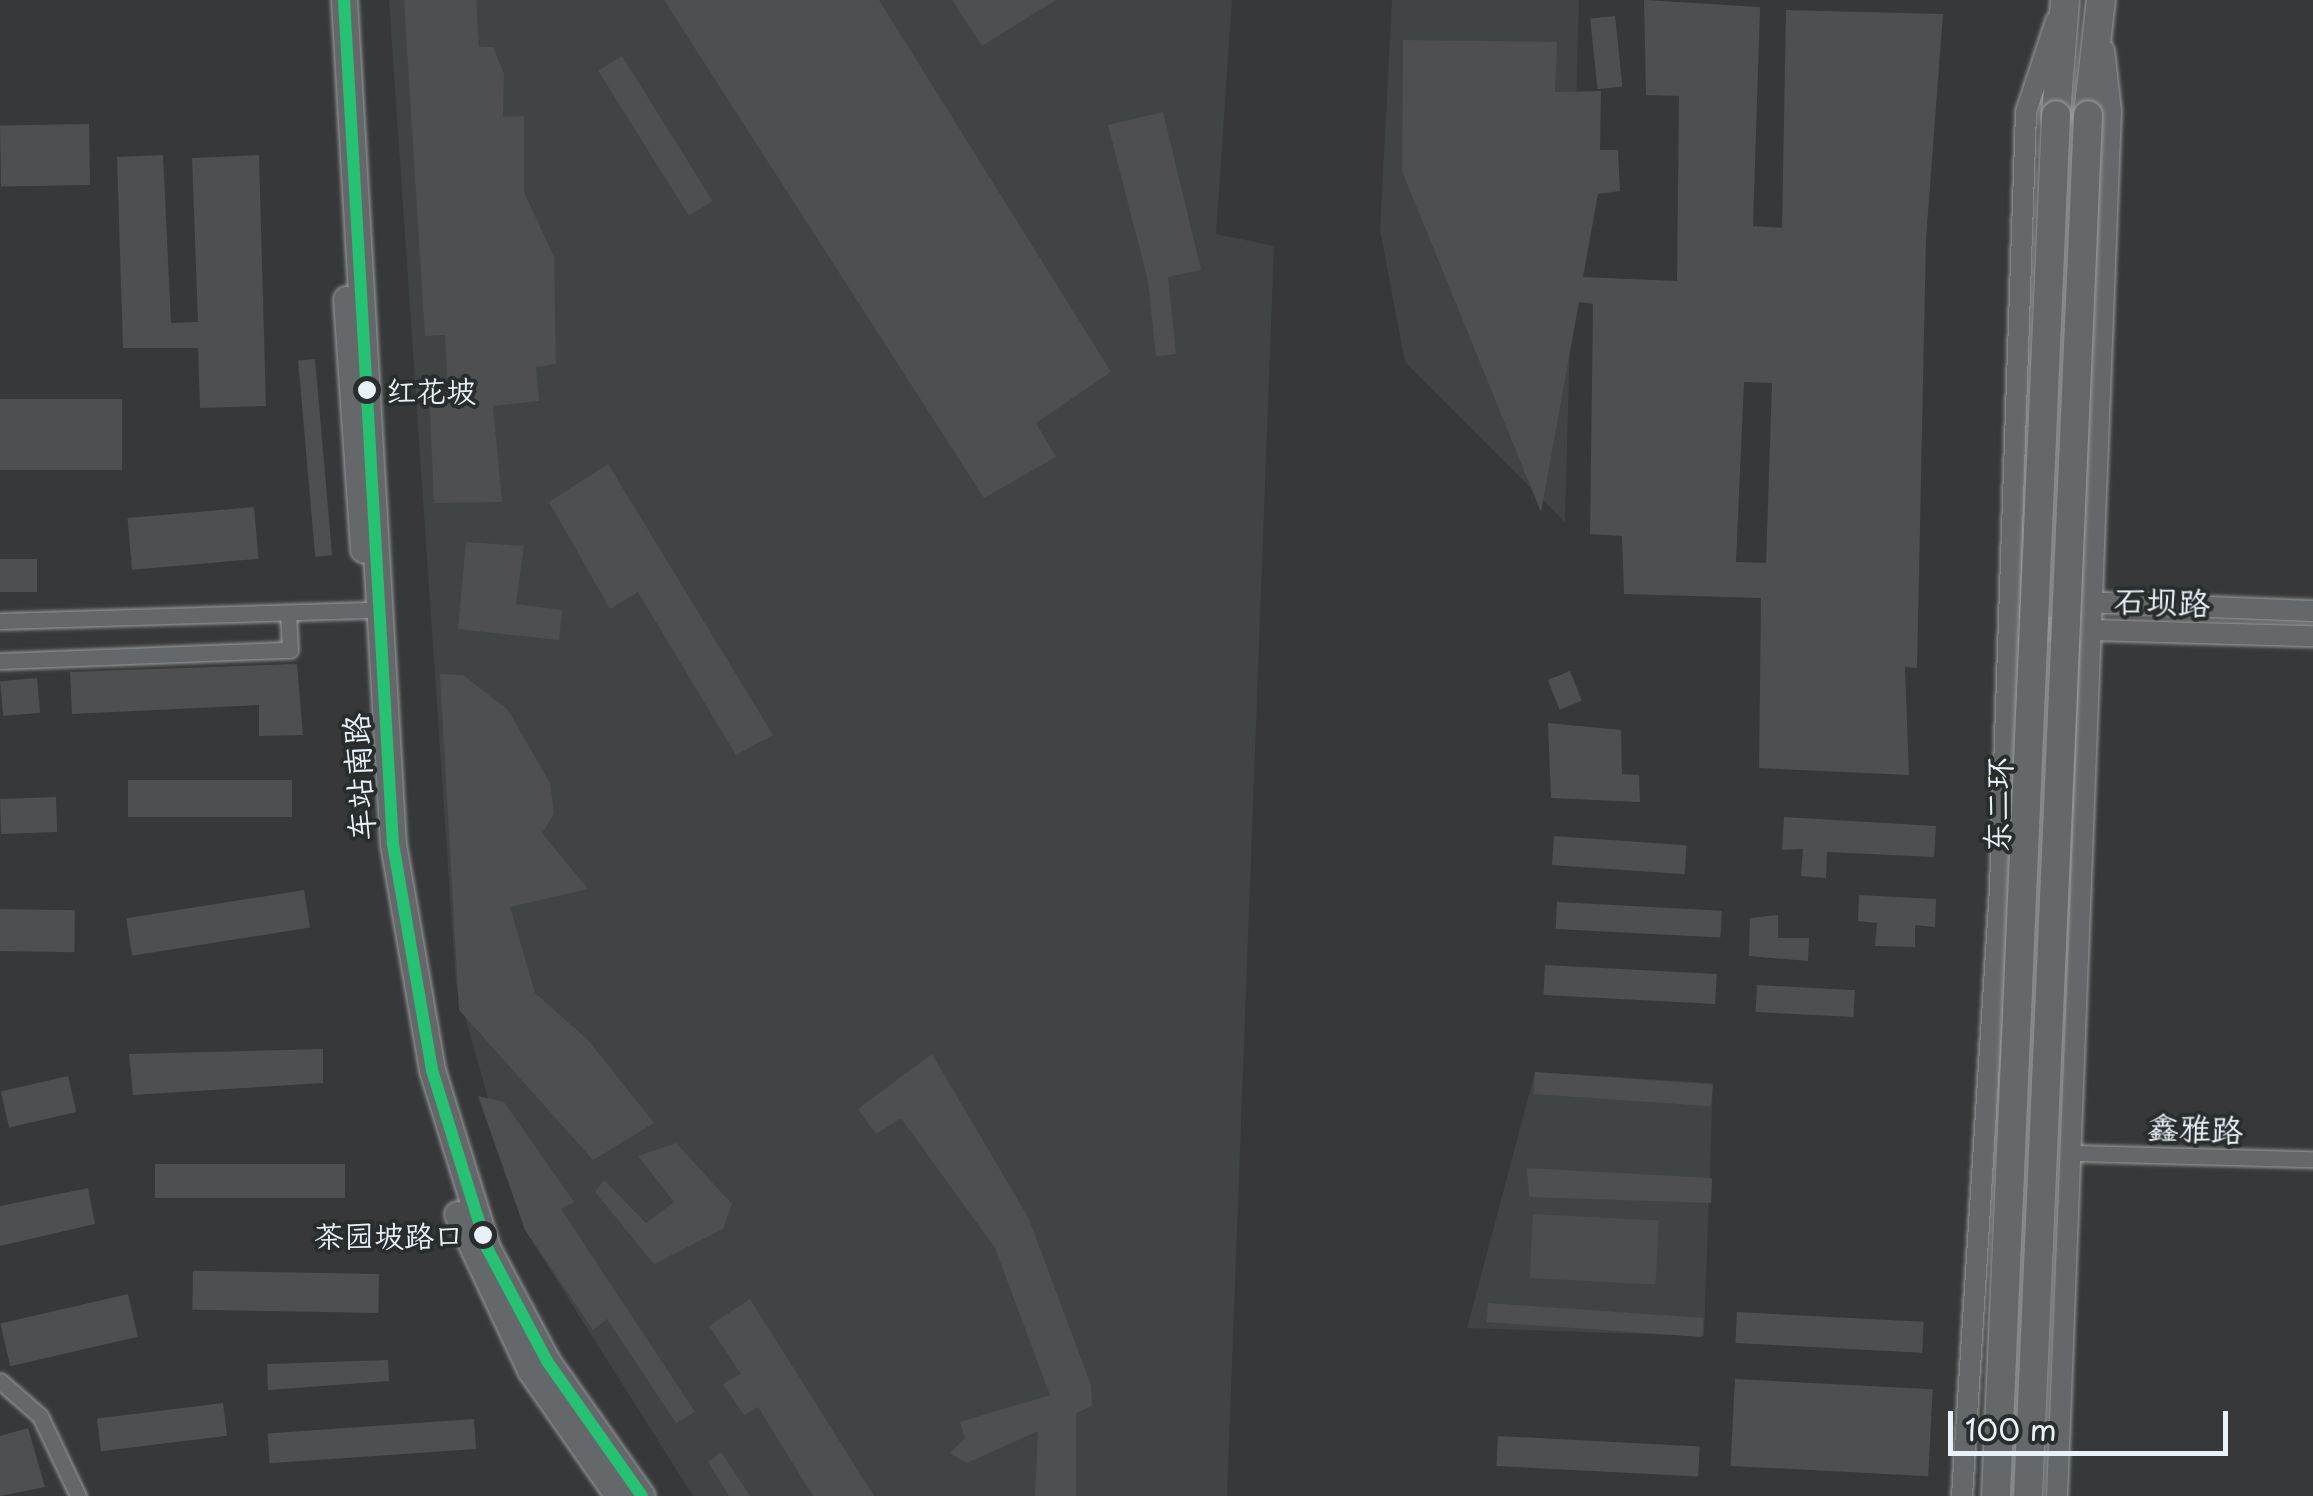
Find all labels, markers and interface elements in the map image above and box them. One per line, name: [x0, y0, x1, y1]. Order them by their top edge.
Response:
place label: 红花坡: [386, 372, 476, 408]
marker: 红花坡: [357, 380, 377, 400]
street label: 石坝路: [2113, 580, 2211, 622]
street label: 车站南路: [335, 712, 381, 842]
street label: 东二环: [1976, 756, 2018, 854]
street label: 鑫雅路: [2146, 1107, 2244, 1149]
place label: 茶园坡路口: [314, 1217, 464, 1253]
marker: 茶园坡路口: [473, 1225, 493, 1245]
scale bar: [1953, 1391, 2233, 1453]
text: 100 m: [1965, 1406, 2057, 1451]

